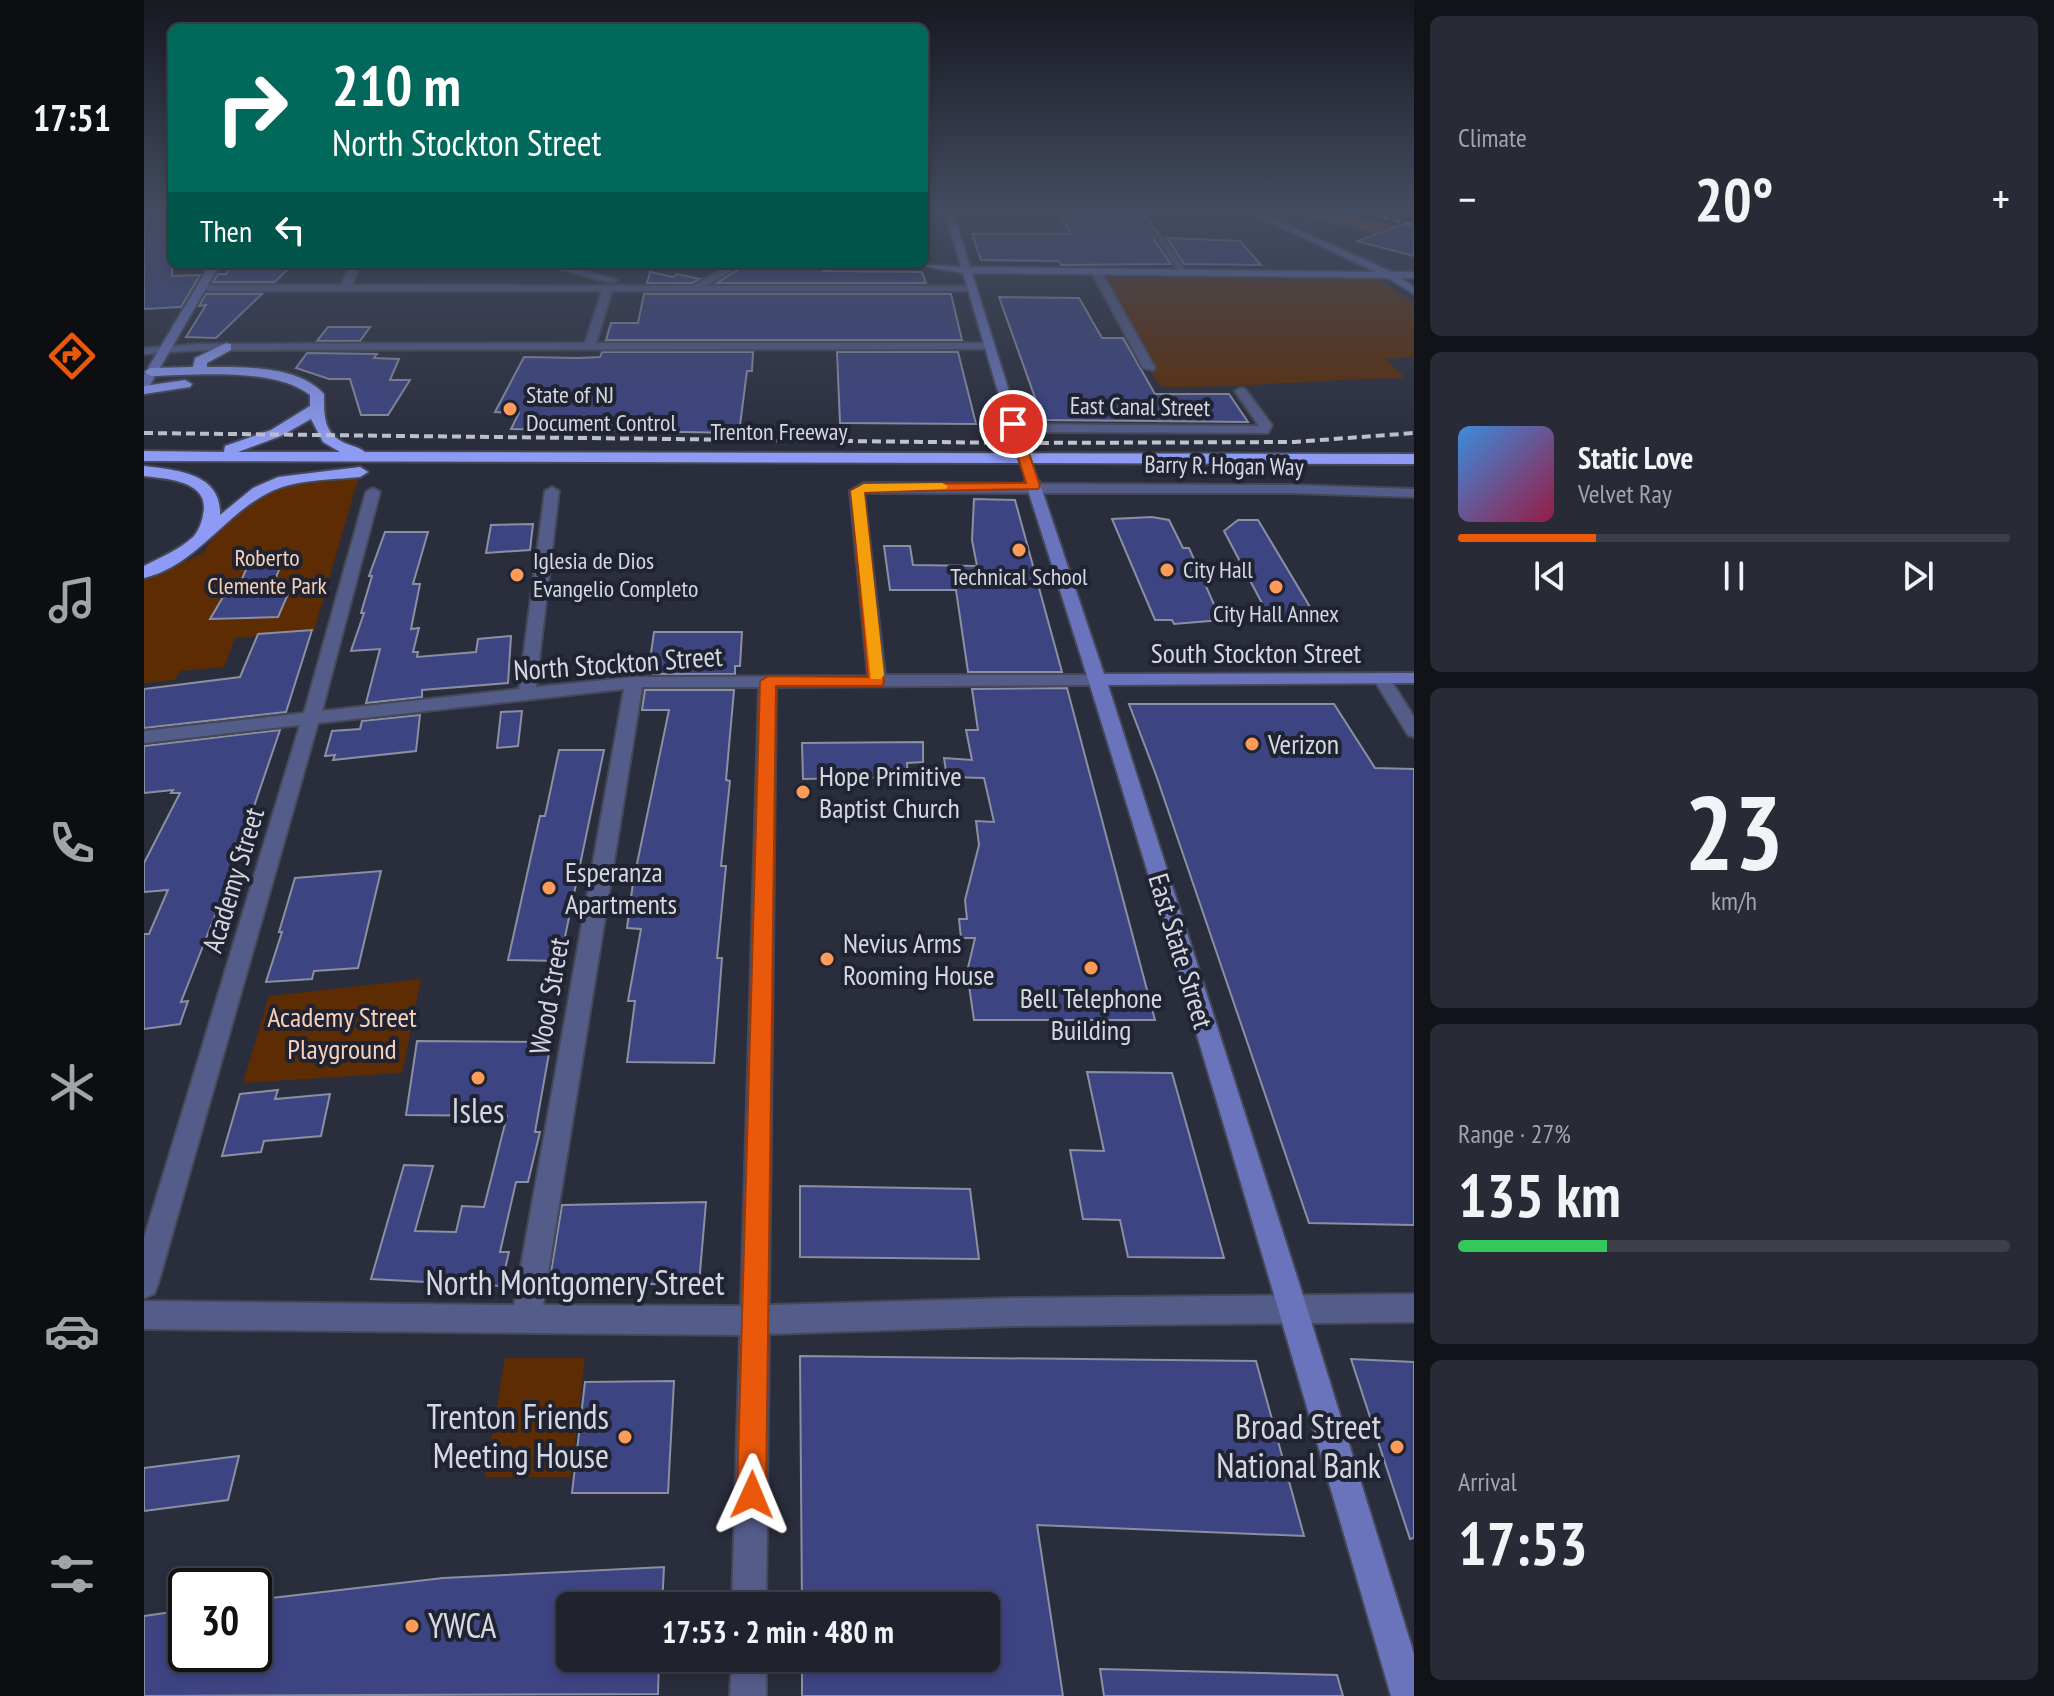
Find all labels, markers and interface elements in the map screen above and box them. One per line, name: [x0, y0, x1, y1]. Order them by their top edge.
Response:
text: 210 m: [332, 49, 461, 121]
icon: right: [200, 56, 304, 160]
text: 17:51: [33, 94, 111, 141]
text: North Stockton Street: [332, 119, 602, 166]
text: Climate: [1458, 121, 1527, 154]
text: 20°: [1694, 160, 1774, 238]
text: −: [1458, 170, 1476, 227]
text: +: [1992, 170, 2010, 227]
icon: left: [268, 208, 312, 252]
text: Then: [200, 211, 252, 250]
icon: directions: [44, 328, 100, 384]
place label: State of NJ Document Control: [526, 379, 676, 438]
pin: [979, 390, 1047, 458]
street label: East Canal Street: [1070, 390, 1211, 423]
marker: State of NJ Document Control: [501, 400, 519, 418]
icon: arrive: [991, 402, 1035, 446]
street label: Trenton Freeway: [711, 416, 847, 447]
text: Static Love: [1578, 438, 1693, 477]
street label: Barry R. Hogan Way: [1144, 449, 1304, 482]
text: Velvet Ray: [1578, 477, 1672, 510]
marker: Technical School: [1010, 541, 1028, 559]
park label: Roberto Clemente Park: [207, 542, 328, 601]
place label: Iglesia de Dios Evangelio Completo: [533, 545, 698, 604]
place label: City Hall: [1183, 554, 1253, 585]
icon: previous: [1528, 554, 1572, 598]
icon: pause: [1712, 554, 1756, 598]
icon: next: [1896, 554, 1940, 598]
place label: Technical School: [950, 561, 1088, 592]
marker: City Hall: [1158, 561, 1176, 579]
marker: Iglesia de Dios Evangelio Completo: [508, 566, 526, 584]
icon: music: [44, 572, 100, 628]
marker: City Hall Annex: [1267, 578, 1285, 596]
place label: City Hall Annex: [1213, 598, 1339, 629]
street label: South Stockton Street: [1151, 634, 1361, 671]
street label: North Stockton Street: [512, 637, 724, 688]
place label: Verizon: [1267, 725, 1339, 762]
marker: Verizon: [1243, 735, 1261, 753]
place label: Hope Primitive Baptist Church: [819, 757, 962, 826]
text: 23: [1684, 764, 1784, 899]
marker: Hope Primitive Baptist Church: [794, 783, 812, 801]
street label: Academy Street: [193, 803, 272, 957]
icon: phone: [44, 815, 100, 871]
place label: Esperanza Apartments: [565, 853, 677, 922]
street label: East State Street: [1140, 869, 1223, 1033]
marker: Esperanza Apartments: [540, 879, 558, 897]
text: km/h: [1711, 884, 1757, 917]
place label: Nevius Arms Rooming House: [843, 924, 994, 993]
street label: Wood Street: [520, 934, 577, 1057]
marker: Nevius Arms Rooming House: [818, 950, 836, 968]
marker: Bell Telephone Building: [1082, 959, 1100, 977]
place label: Bell Telephone Building: [1020, 979, 1162, 1048]
park label: Academy Street Playground: [267, 998, 417, 1067]
icon: climate: [44, 1059, 100, 1115]
marker: Isles: [469, 1069, 487, 1087]
place label: Isles: [452, 1088, 504, 1132]
text: Range · 27%: [1458, 1117, 1571, 1150]
text: 135 km: [1458, 1156, 1621, 1234]
street label: North Montgomery Street: [425, 1260, 725, 1304]
icon: car: [44, 1303, 100, 1359]
place label: Trenton Friends Meeting House: [427, 1394, 609, 1477]
place label: Broad Street National Bank: [1216, 1404, 1382, 1487]
marker: Trenton Friends Meeting House: [616, 1428, 634, 1446]
marker: Broad Street National Bank: [1388, 1438, 1406, 1456]
position arrow: [710, 1453, 794, 1537]
text: Arrival: [1458, 1465, 1517, 1498]
text: 17:53: [1458, 1504, 1588, 1582]
icon: filters: [44, 1546, 100, 1602]
speed limit sign: 30: [168, 1568, 272, 1672]
place label: YWCA: [428, 1603, 496, 1647]
text: 17:53 · 2 min · 480 m: [662, 1612, 894, 1651]
marker: YWCA: [403, 1617, 421, 1635]

